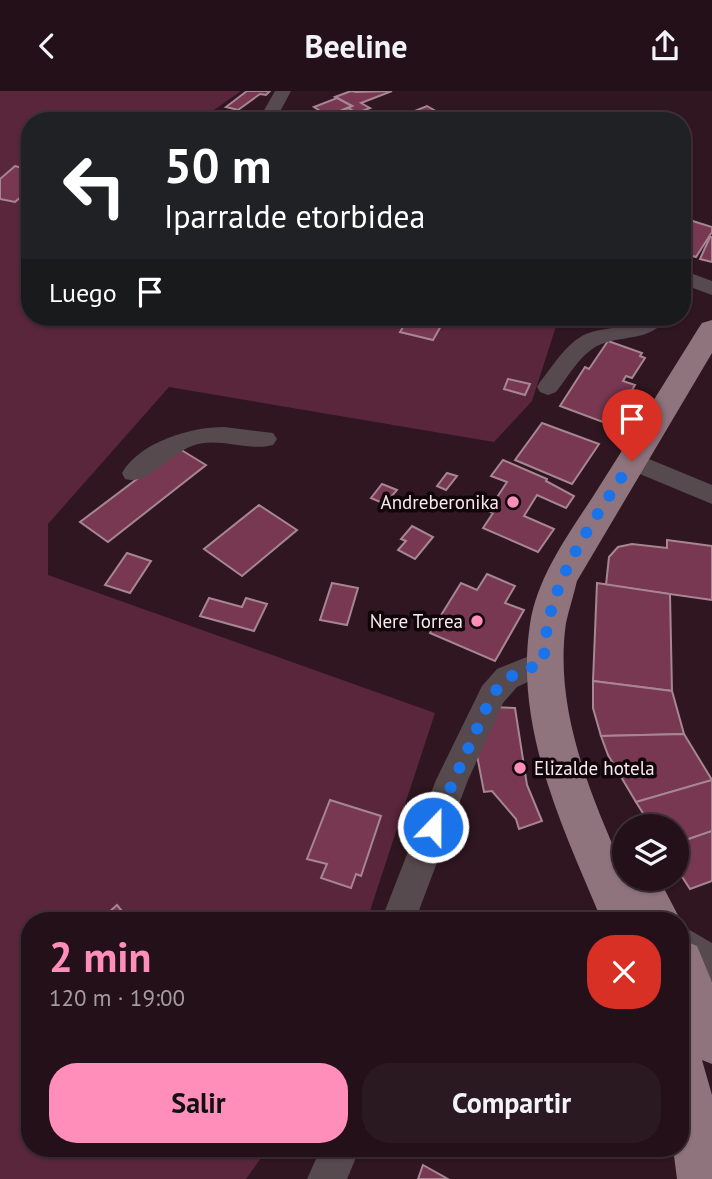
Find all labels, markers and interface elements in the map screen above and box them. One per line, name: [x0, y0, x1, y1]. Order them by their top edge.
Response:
text: Beeline: [305, 25, 407, 67]
icon: back: [28, 27, 66, 65]
icon: share: [646, 27, 684, 65]
text: 50 m: [164, 133, 271, 197]
icon: left: [49, 140, 140, 231]
text: Iparralde etorbidea: [164, 195, 425, 237]
icon: arrive: [131, 273, 169, 311]
text: Luego: [49, 276, 117, 309]
pin: [602, 389, 662, 461]
icon: arrive: [613, 400, 651, 438]
place label: Andreberonika: [381, 490, 499, 514]
marker: Andreberonika: [505, 494, 521, 510]
place label: Nere Torrea: [370, 609, 463, 633]
marker: Nere Torrea: [469, 613, 485, 629]
place label: Elizalde hotela: [534, 756, 655, 780]
marker: Elizalde hotela: [512, 760, 528, 776]
position arrow: [396, 790, 470, 864]
map controls: [612, 814, 689, 891]
button: layers: [612, 814, 689, 891]
text: 2 min: [49, 929, 151, 984]
button: close: [587, 935, 661, 1009]
text: 120 m · 19:00: [49, 983, 185, 1012]
button: Salir: [49, 1063, 348, 1143]
button: Compartir: [362, 1063, 661, 1143]

